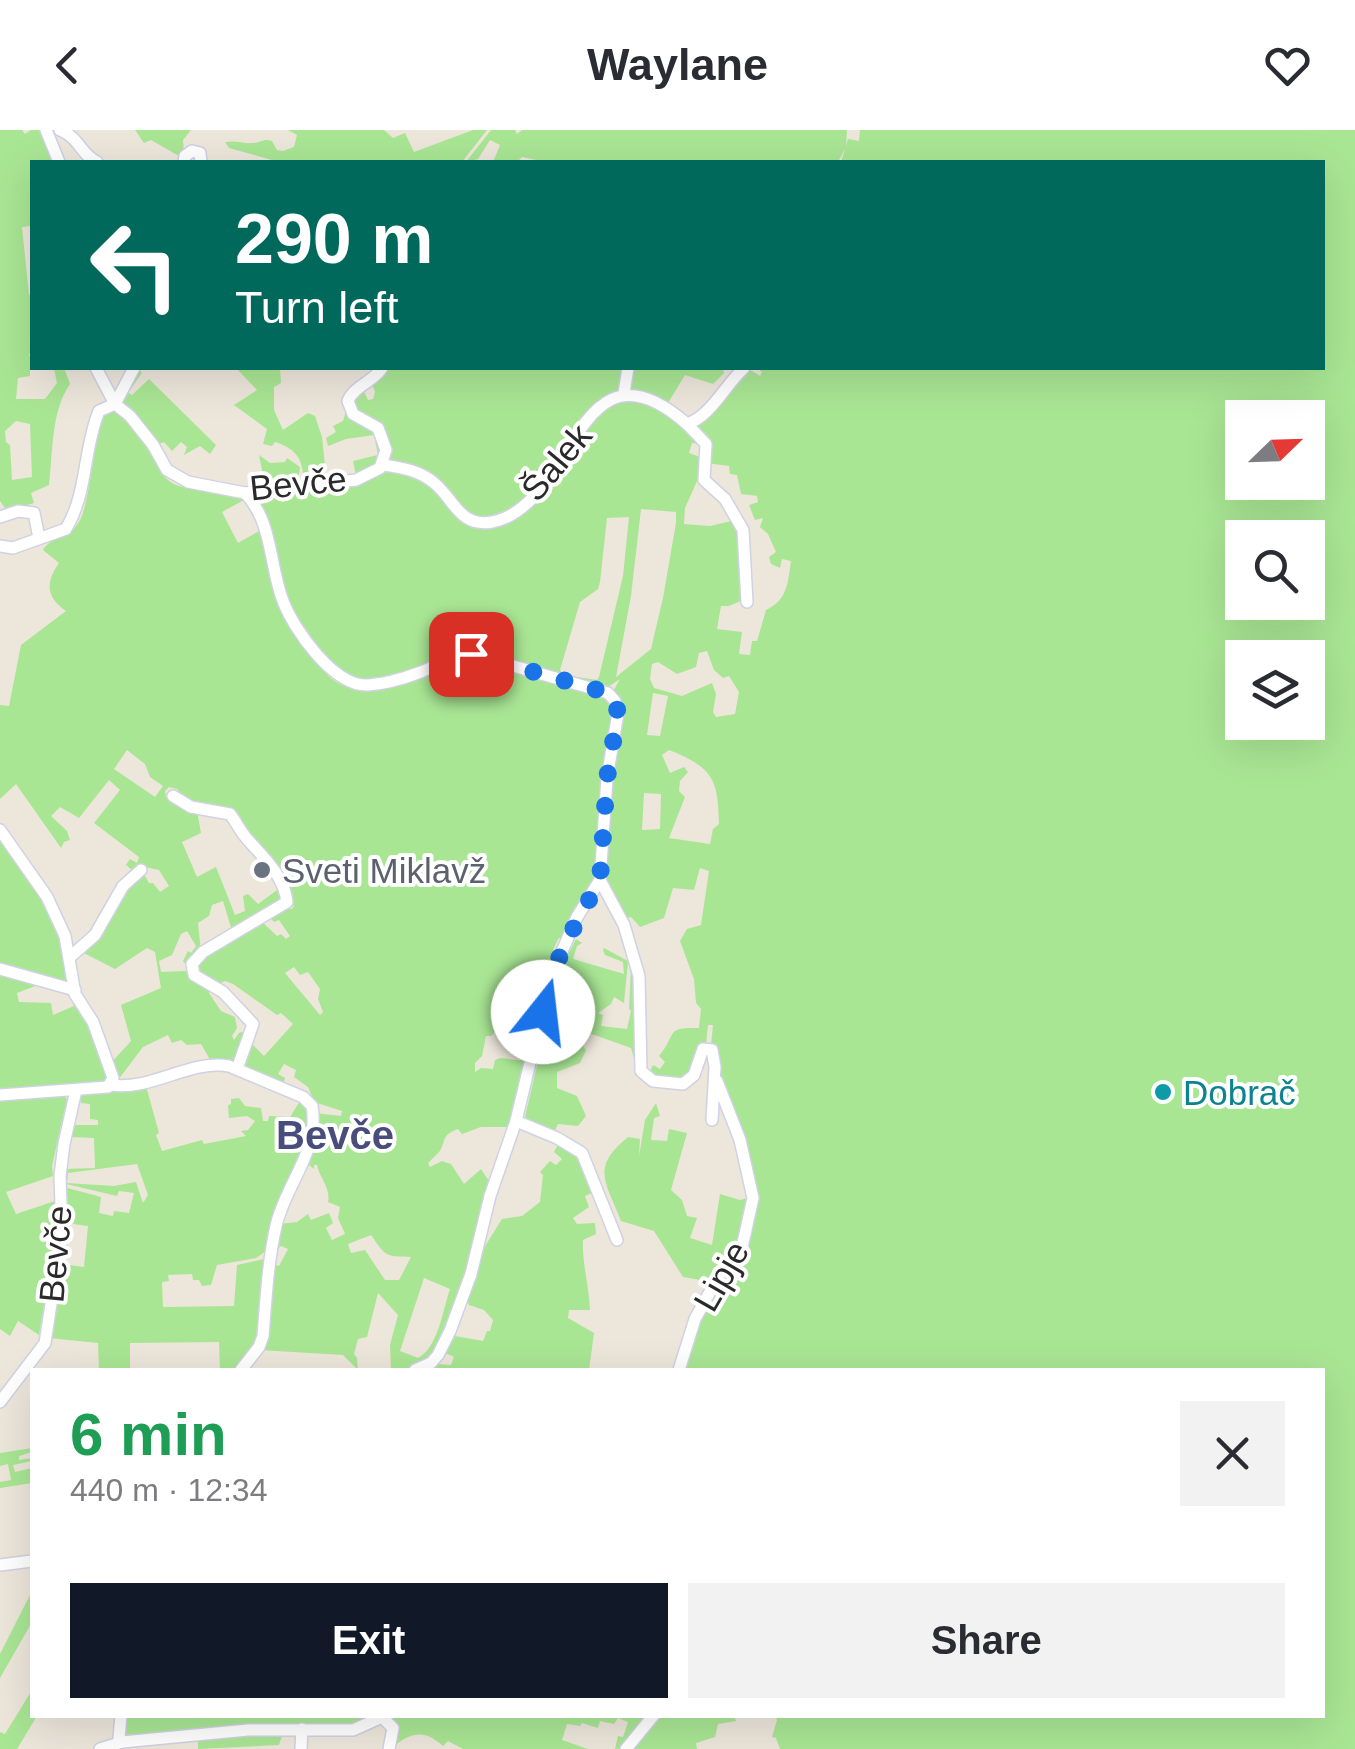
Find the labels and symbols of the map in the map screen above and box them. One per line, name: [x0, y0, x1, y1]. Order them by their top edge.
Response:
north arrow: [1225, 400, 1325, 500]
street label: Šalek: [513, 416, 599, 508]
street label: Bevče: [248, 459, 348, 507]
pin: [429, 612, 514, 697]
place label: Sveti Miklavž: [282, 851, 486, 890]
marker: Sveti Miklavž: [251, 859, 273, 881]
position arrow: [491, 960, 595, 1064]
place label: Dobrač: [1183, 1073, 1296, 1112]
marker: Dobrač: [1152, 1081, 1174, 1103]
district label: Bevče: [276, 1113, 394, 1157]
street label: Bevče: [31, 1204, 79, 1304]
street label: Lipje: [686, 1234, 756, 1318]

